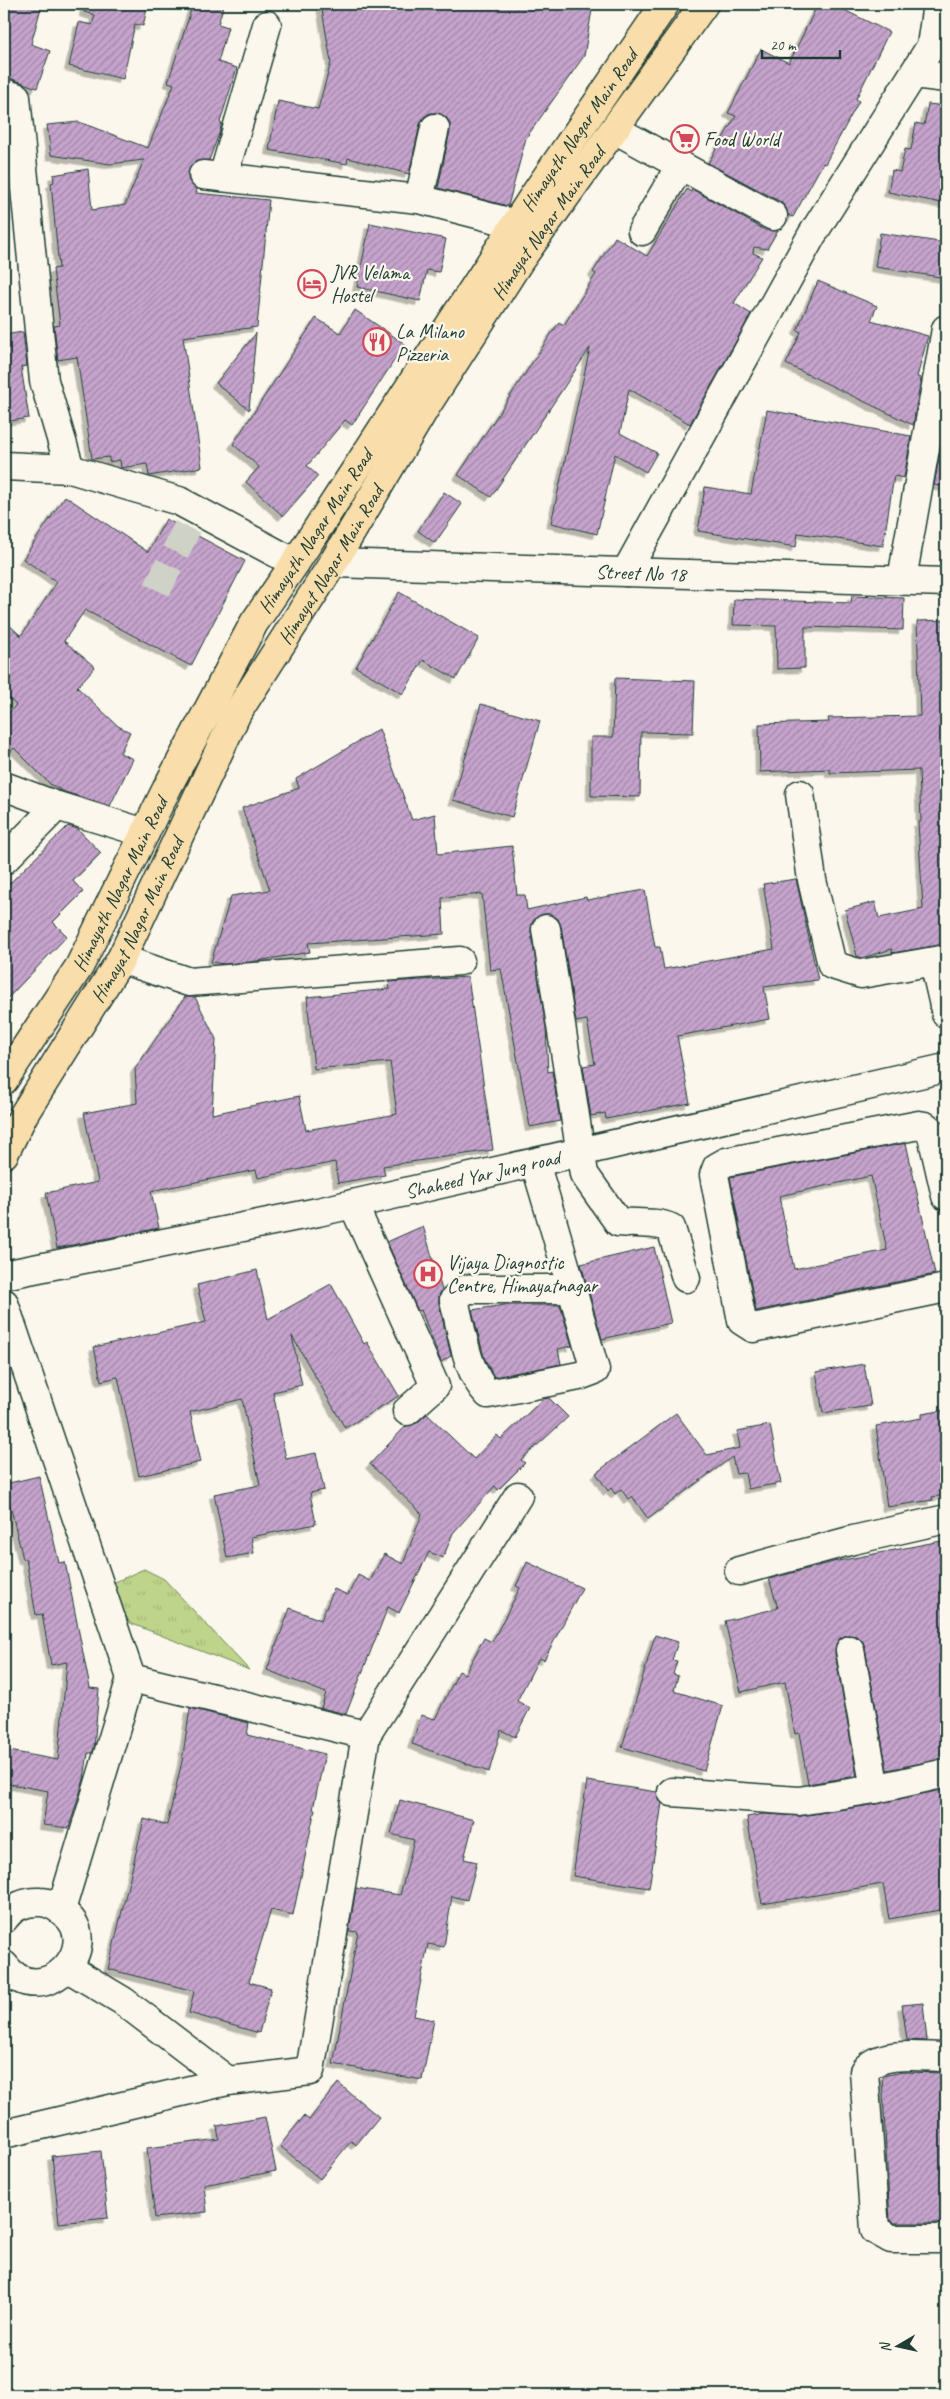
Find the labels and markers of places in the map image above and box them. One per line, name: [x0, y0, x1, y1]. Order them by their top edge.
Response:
supermarket icon: Food World: [670, 124, 700, 154]
place label: Food World: [704, 127, 783, 152]
place label: JVR Velama Hostel: [330, 260, 411, 308]
hotel icon: JVR Velama Hostel: [297, 269, 327, 299]
place label: La Milano Pizzeria: [396, 319, 465, 367]
restaurant icon: La Milano Pizzeria: [362, 327, 392, 357]
place label: Vijaya Diagnostic Centre, Himayatnagar: [447, 1250, 599, 1298]
hospital icon: Vijaya Diagnostic Centre, Himayatnagar: [413, 1259, 443, 1289]

